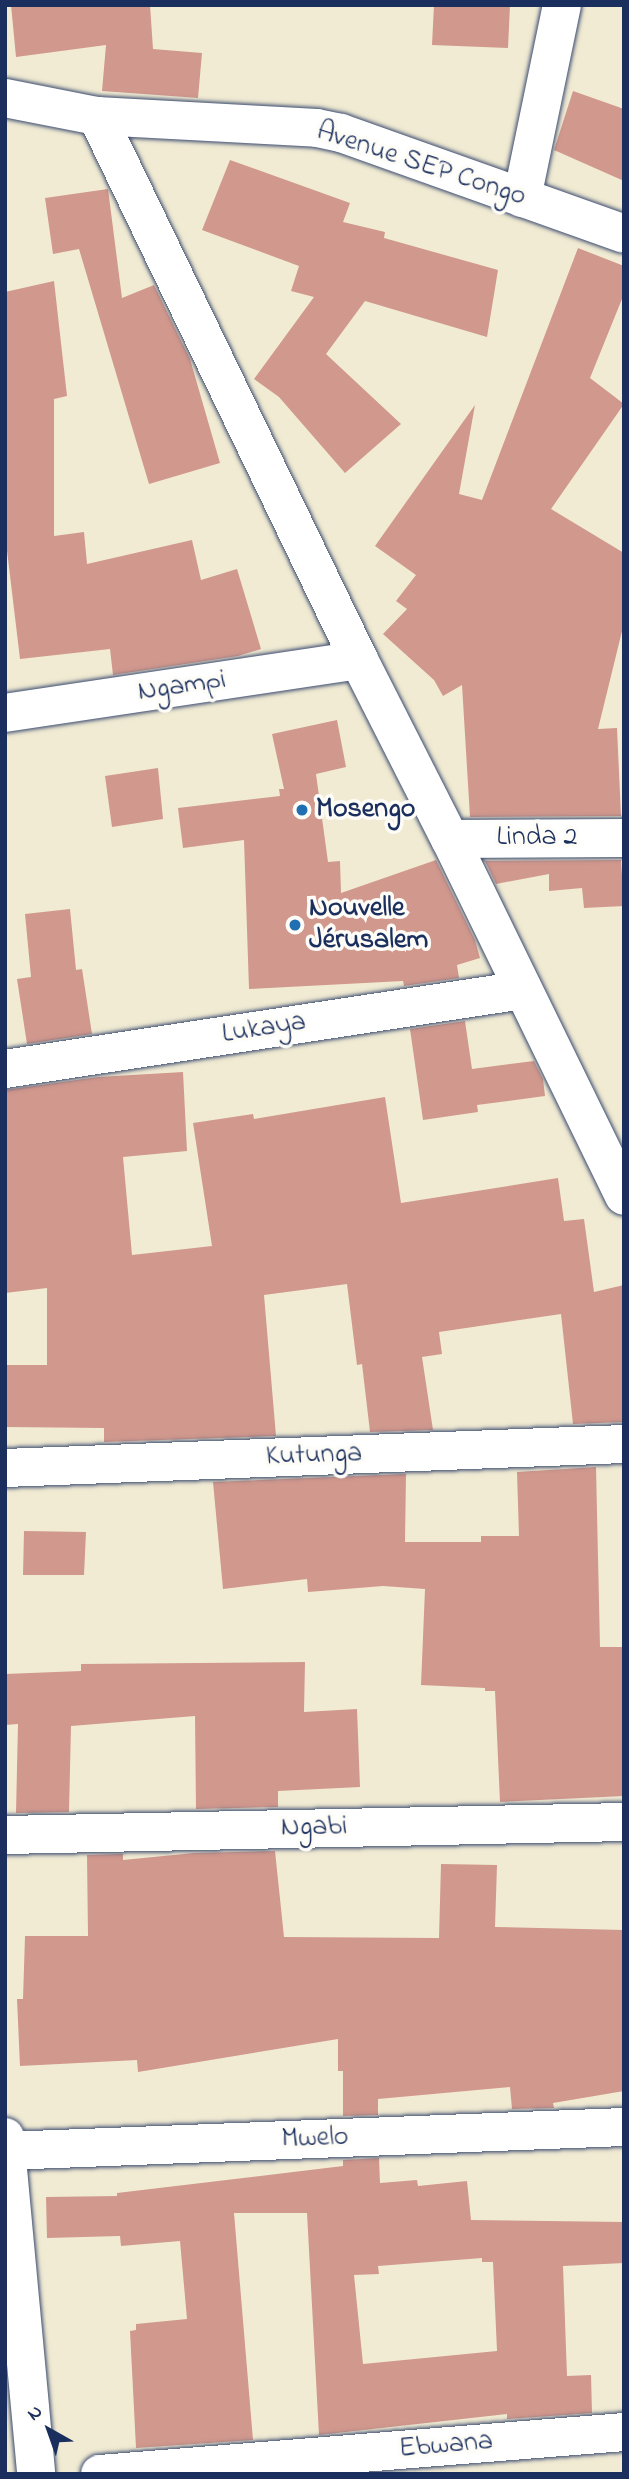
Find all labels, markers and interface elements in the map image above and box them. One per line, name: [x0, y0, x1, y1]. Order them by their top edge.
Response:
street label: Avenue SEP Congo: [312, 115, 530, 215]
street label: Ngampi: [136, 664, 228, 710]
place label: Mosengo: [316, 793, 415, 827]
marker: Mosengo: [294, 802, 310, 818]
street label: Linda 2: [497, 821, 577, 855]
place label: Nouvelle Jérusalem: [309, 892, 428, 958]
marker: Nouvelle Jérusalem: [287, 917, 303, 933]
street label: Lukaya: [220, 1006, 308, 1052]
street label: Kutunga: [265, 1438, 363, 1474]
street label: Ngabi: [280, 1811, 348, 1845]
street label: Mwelo: [281, 2121, 349, 2157]
north arrow: [14, 2395, 84, 2465]
text: N: [22, 2399, 49, 2428]
street label: Ebwana: [398, 2425, 494, 2467]

